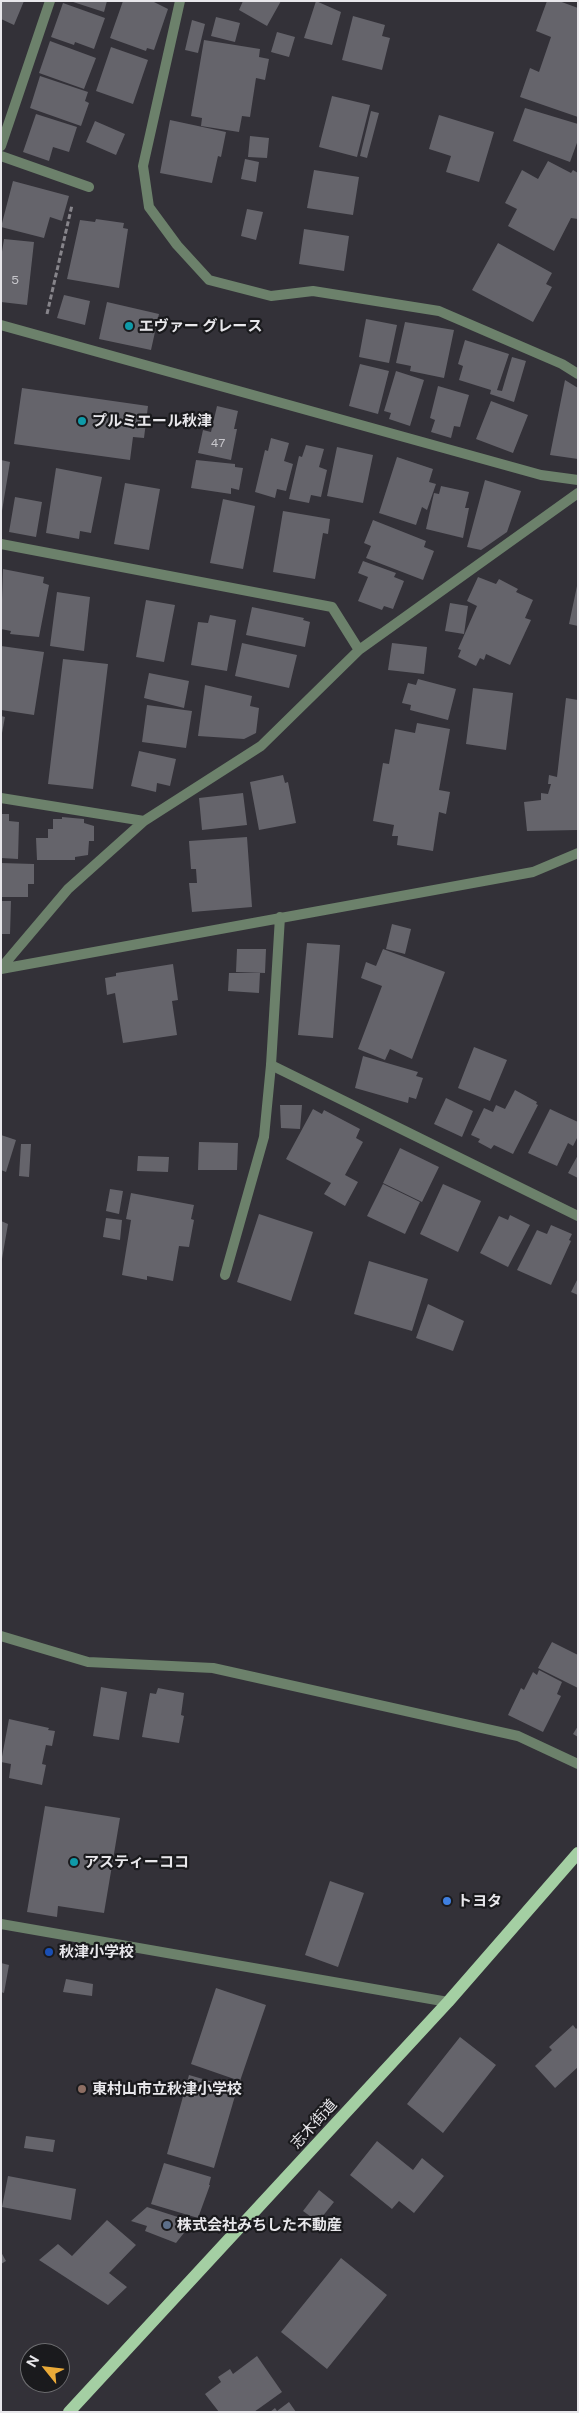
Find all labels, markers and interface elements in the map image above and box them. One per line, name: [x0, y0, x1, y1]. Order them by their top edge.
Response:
house number: 5: [11, 273, 19, 287]
place label: エヴァー グレース: [139, 317, 262, 335]
marker: エヴァー グレース: [123, 320, 135, 332]
place label: プルミエール秋津: [92, 412, 212, 430]
marker: プルミエール秋津: [76, 415, 88, 427]
house number: 47: [211, 436, 225, 450]
place label: アスティーココ: [84, 1853, 189, 1871]
marker: アスティーココ: [68, 1856, 80, 1868]
place label: トヨタ: [457, 1892, 502, 1910]
marker: トヨタ: [441, 1895, 453, 1907]
place label: 秋津小学校: [59, 1943, 134, 1961]
marker: 秋津小学校: [43, 1946, 55, 1958]
place label: 東村山市立秋津小学校: [92, 2080, 242, 2098]
marker: 東村山市立秋津小学校: [76, 2083, 88, 2095]
street label: 志木街道: [287, 2096, 341, 2152]
place label: 株式会社みちした不動産: [177, 2216, 342, 2234]
marker: 株式会社みちした不動産: [161, 2219, 173, 2231]
north arrow: [20, 2343, 70, 2393]
text: N: [23, 2353, 42, 2370]

